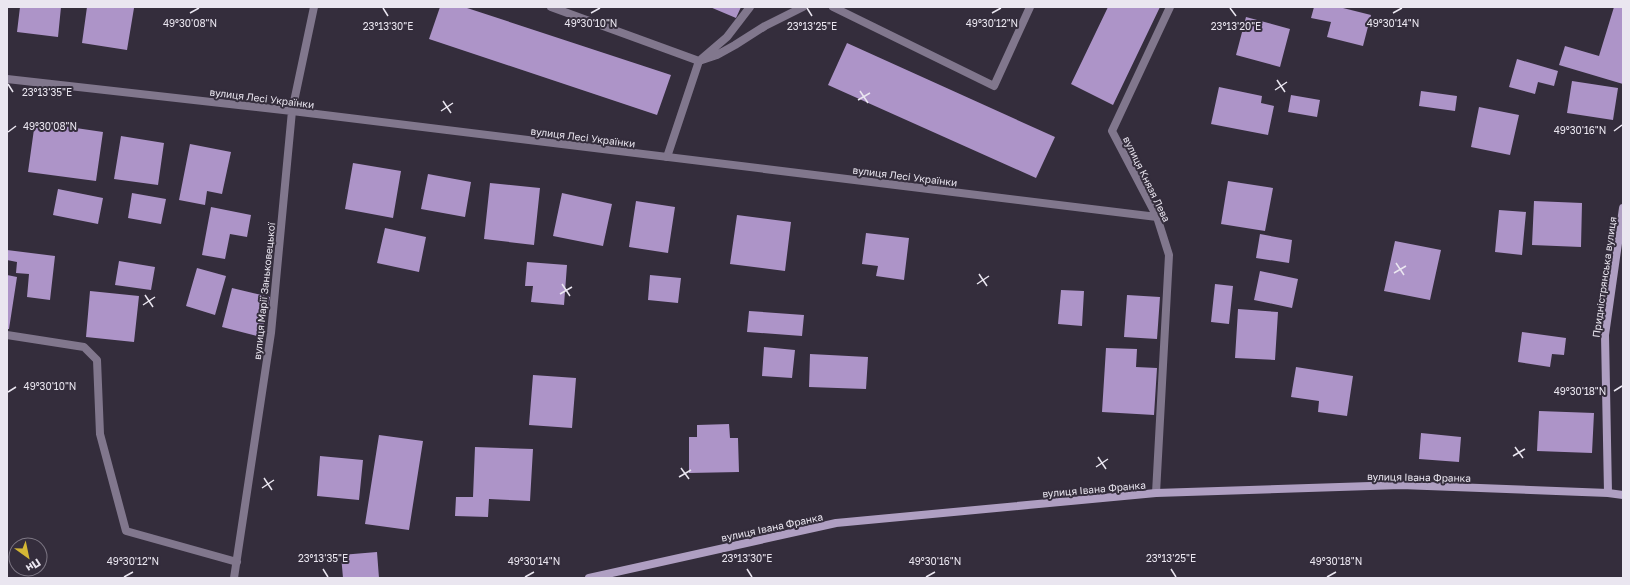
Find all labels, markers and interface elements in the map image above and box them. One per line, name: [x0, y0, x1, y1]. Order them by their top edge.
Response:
text: 49°30'08"N: [163, 17, 217, 29]
text: 49°30'10"N: [565, 17, 617, 29]
text: 49°30'12"N: [966, 17, 1018, 29]
text: 49°30'14"N: [1367, 17, 1419, 29]
text: 23°13'30"E: [363, 20, 413, 32]
text: 23°13'25"E: [787, 20, 837, 32]
text: 23°13'20"E: [1211, 20, 1261, 32]
text: 23°13'35"E: [22, 86, 72, 98]
street label: вулиця Лесі Українки: [209, 86, 315, 110]
text: 49°30'08"N: [23, 120, 77, 132]
text: 49°30'16"N: [1554, 124, 1606, 136]
street label: вулиця Лесі Українки: [530, 125, 636, 149]
street label: вулиця Князя Лева: [1121, 134, 1173, 224]
street label: вулиця Лесі Українки: [852, 164, 958, 188]
street label: Придністрянська вулиця: [1590, 216, 1618, 338]
street label: вулиця Марії Заньковецької: [251, 222, 277, 360]
text: 49°30'10"N: [24, 380, 76, 392]
text: 49°30'18"N: [1554, 385, 1606, 397]
street label: вулиця Івана Франка: [1367, 470, 1471, 484]
street label: вулиця Івана Франка: [1042, 478, 1146, 500]
street label: вулиця Івана Франка: [720, 510, 824, 544]
north arrow: [8, 537, 48, 577]
text: 23°13'35"E: [298, 552, 348, 564]
text: 23°13'30"E: [722, 552, 772, 564]
text: 23°13'25"E: [1146, 552, 1196, 564]
text: 49°30'12"N: [107, 555, 159, 567]
text: 49°30'14"N: [508, 555, 560, 567]
text: 49°30'16"N: [909, 555, 961, 567]
text: 49°30'18"N: [1310, 555, 1362, 567]
text: Пн: [24, 556, 44, 575]

